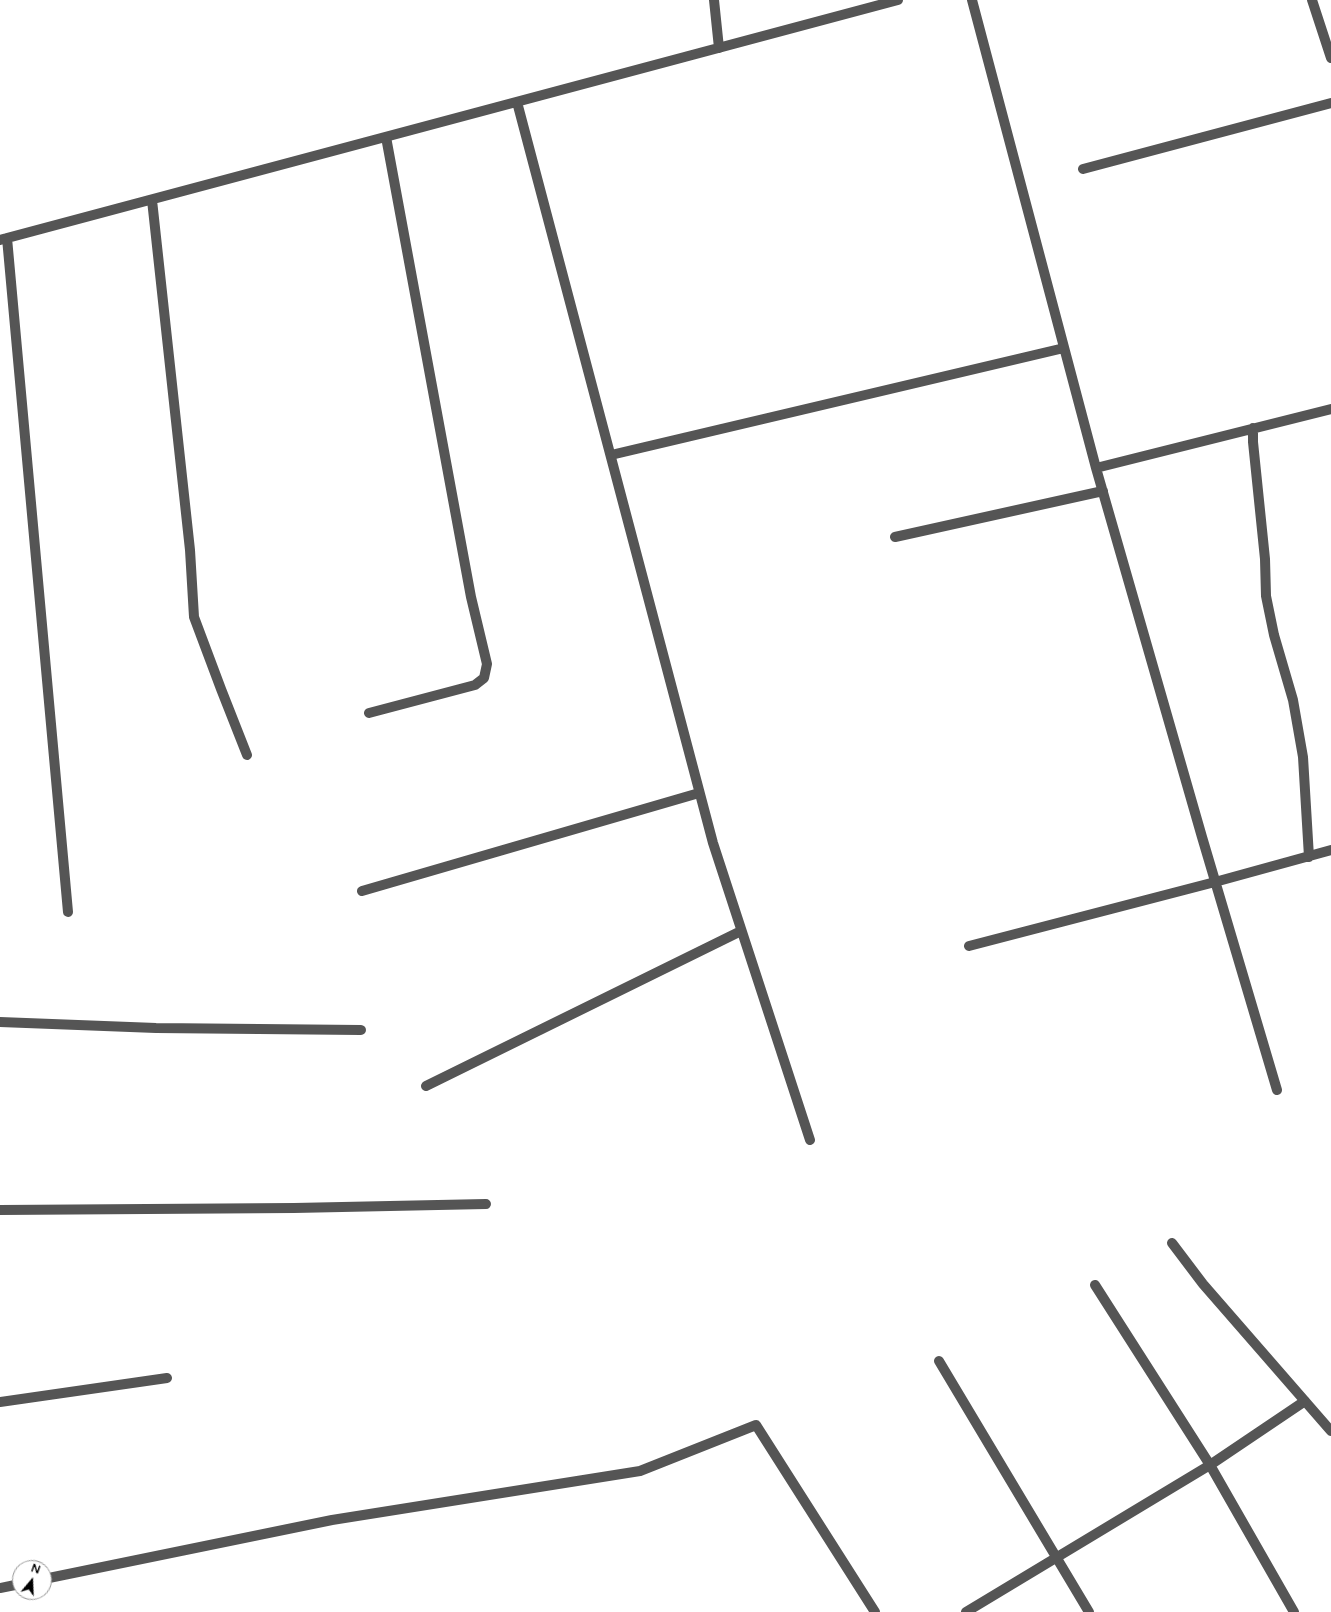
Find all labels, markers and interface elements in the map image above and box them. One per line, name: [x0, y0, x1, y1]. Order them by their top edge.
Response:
north arrow: [12, 1560, 52, 1600]
text: N: [29, 1562, 42, 1577]

